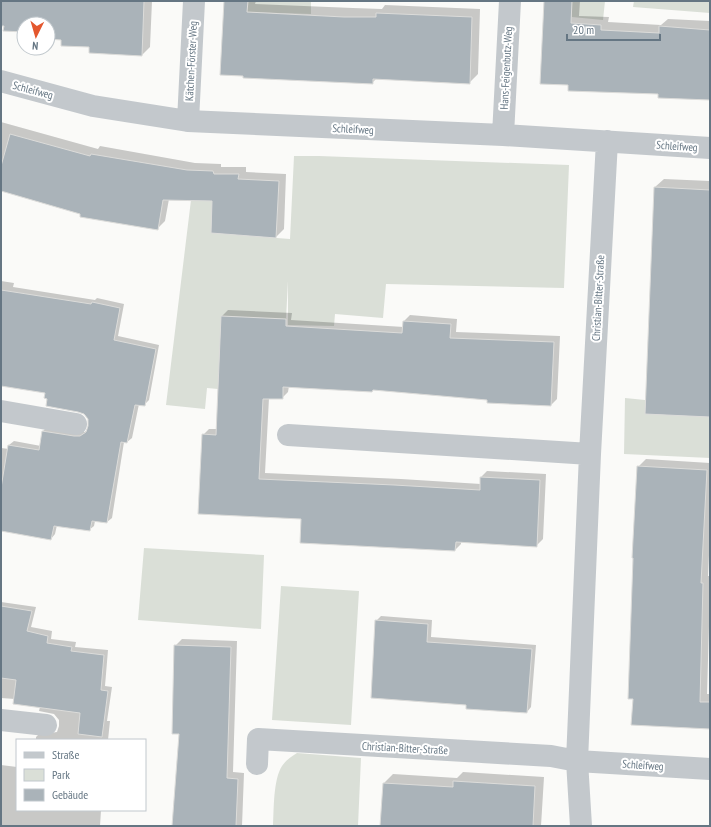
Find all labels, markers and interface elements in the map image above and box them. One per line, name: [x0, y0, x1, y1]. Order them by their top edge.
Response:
north arrow: [16, 16, 56, 56]
scale bar: [567, 16, 660, 42]
street label: Kätchen-Förster-Weg: [182, 20, 200, 101]
text: 20 m: [573, 22, 594, 37]
street label: Hans-Feigenbutz-Weg: [497, 26, 515, 110]
text: N: [32, 39, 39, 53]
street label: Schleifweg: [11, 78, 55, 102]
street label: Schleifweg: [332, 121, 374, 137]
street label: Schleifweg: [656, 138, 698, 154]
street label: Christian-Bitter-Straße: [589, 254, 607, 341]
legend: [16, 739, 146, 811]
street label: Christian-Bitter-Straße: [362, 739, 449, 757]
text: Straße: [52, 747, 79, 762]
street label: Schleifweg: [622, 757, 664, 773]
text: Park: [52, 767, 70, 782]
text: Gebäude: [52, 787, 88, 802]

